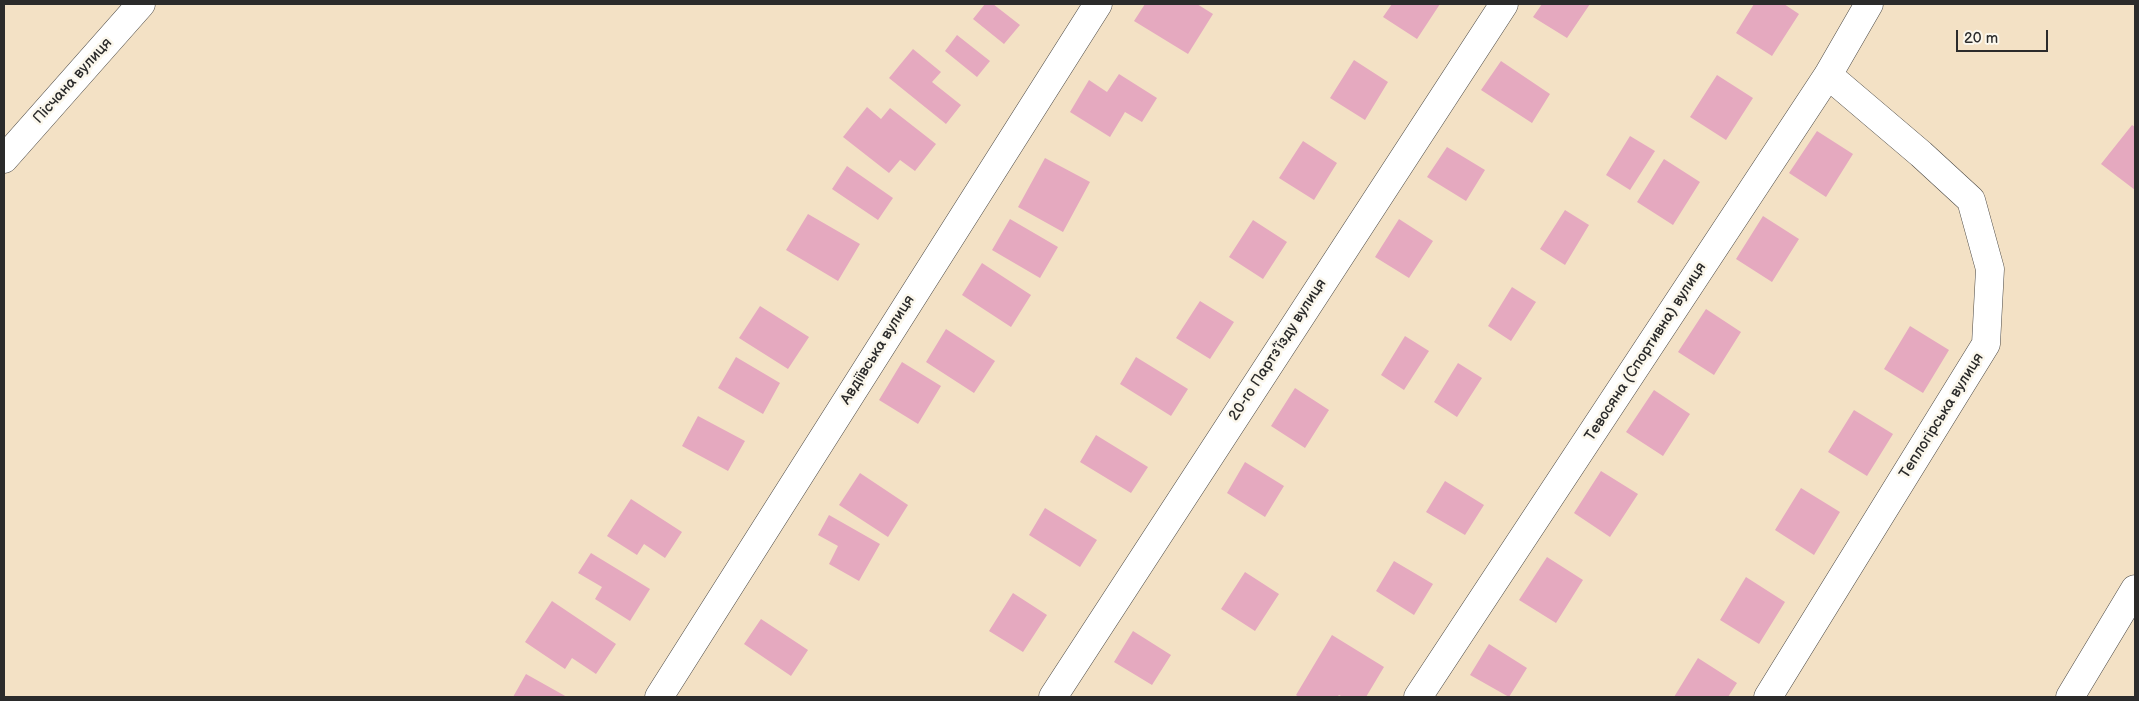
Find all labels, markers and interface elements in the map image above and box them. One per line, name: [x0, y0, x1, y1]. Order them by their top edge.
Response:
scale bar: [1959, 20, 2052, 52]
text: 20 m: [1964, 29, 1998, 48]
street label: Пiсчана вулиця: [30, 34, 116, 128]
street label: Тевосяна (Спортивна) вулиця: [1582, 259, 1710, 445]
street label: 20-го Партз’їзду вулиця: [1225, 276, 1331, 424]
street label: Авдіївська вулиця: [837, 292, 919, 408]
street label: Теплогірська вулиця: [1896, 350, 1988, 482]

